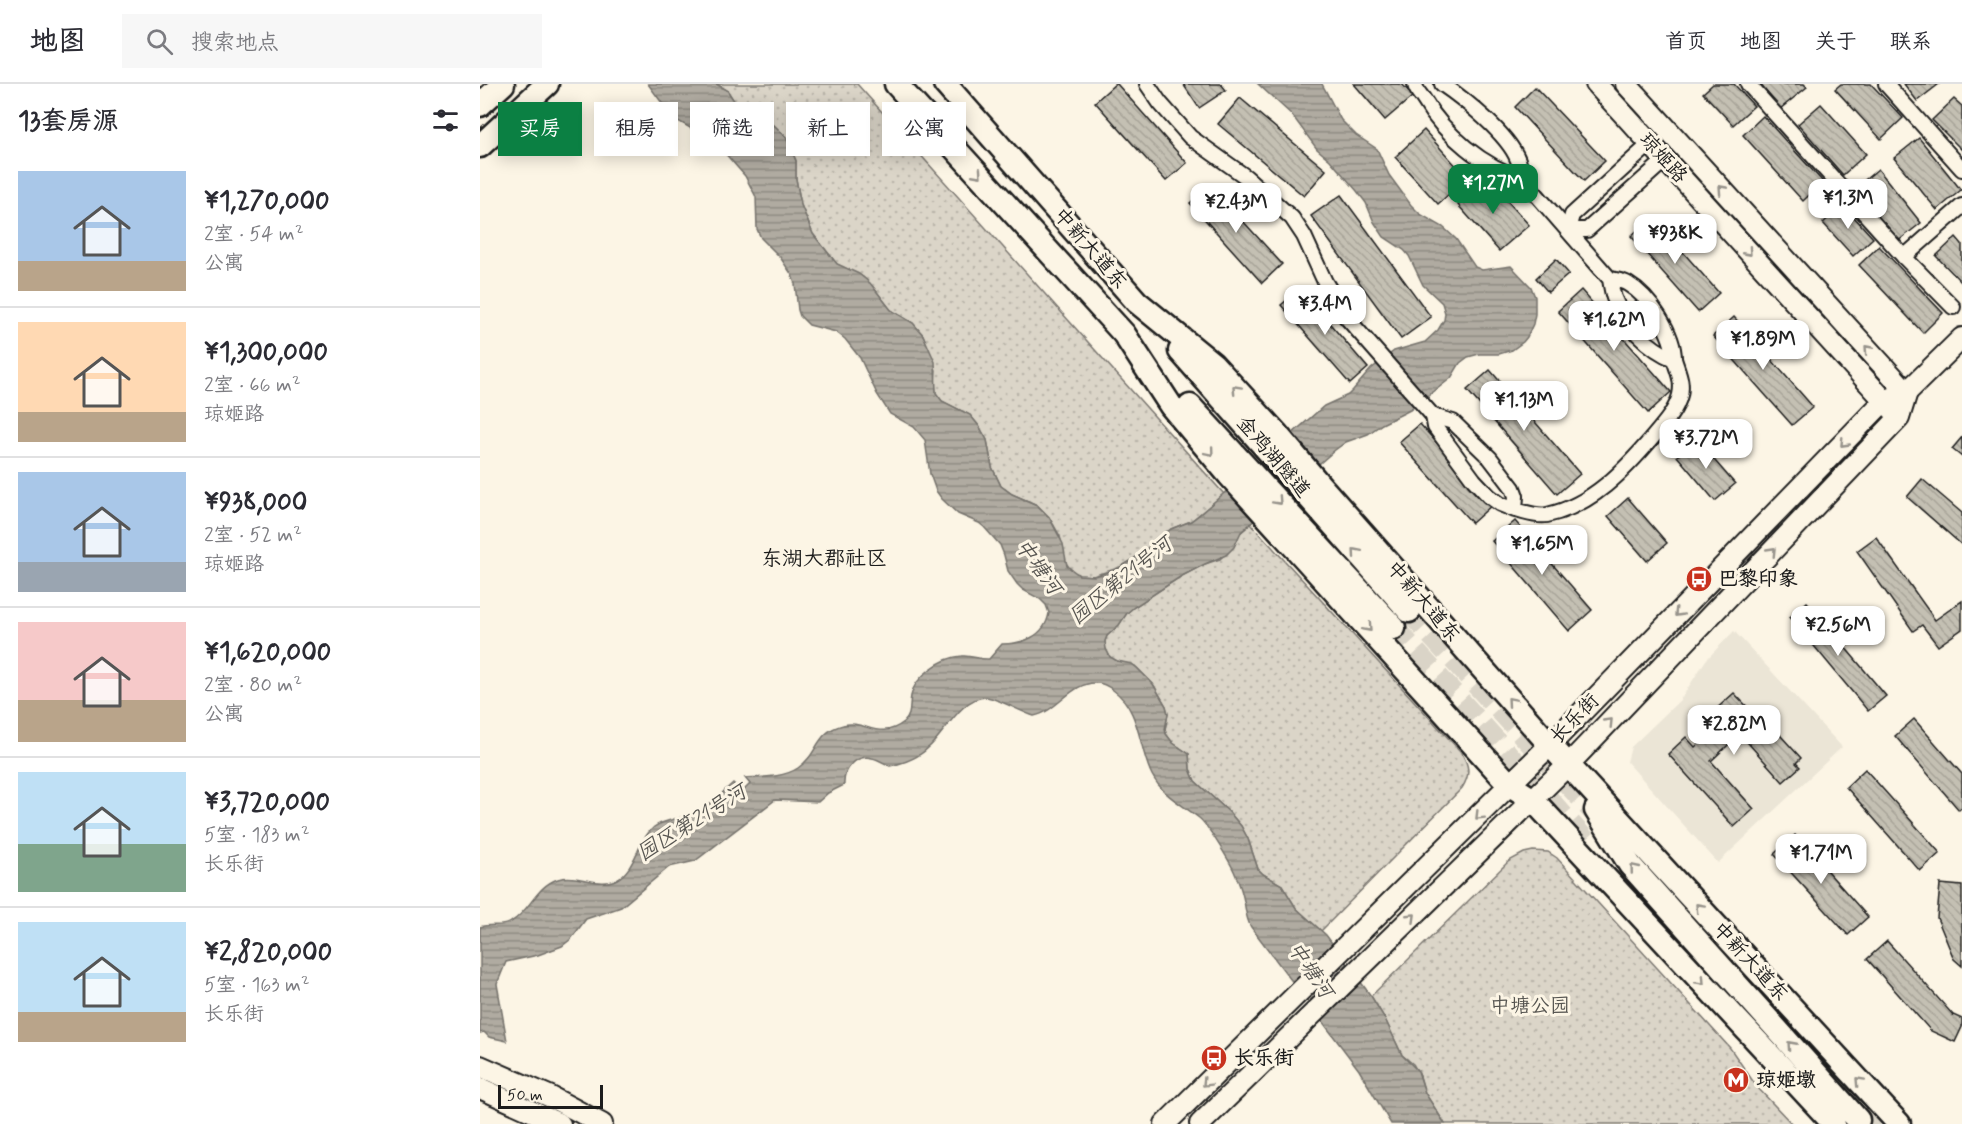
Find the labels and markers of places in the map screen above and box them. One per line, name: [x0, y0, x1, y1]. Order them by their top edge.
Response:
pin: ¥1.27M: [1444, 164, 1542, 215]
pin: ¥1.3M: [1806, 179, 1890, 230]
pin: ¥2.43M: [1187, 183, 1285, 234]
pin: ¥938K: [1633, 214, 1717, 265]
pin: ¥3.4M: [1283, 285, 1367, 336]
pin: ¥1.62M: [1565, 301, 1663, 352]
pin: ¥1.89M: [1714, 320, 1812, 371]
pin: ¥1.13M: [1475, 381, 1573, 432]
pin: ¥3.72M: [1657, 419, 1755, 470]
pin: ¥1.65M: [1493, 525, 1591, 576]
bus stop icon: 巴黎印象: [1684, 564, 1714, 594]
place label: 巴黎印象: [1718, 566, 1798, 593]
pin: ¥2.56M: [1789, 606, 1887, 657]
pin: ¥2.82M: [1685, 705, 1783, 756]
pin: ¥1.71M: [1772, 834, 1870, 885]
bus stop icon: 长乐街: [1199, 1043, 1229, 1073]
place label: 长乐街: [1234, 1045, 1294, 1072]
metro station icon: 琼姬墩: [1721, 1065, 1751, 1095]
place label: 琼姬墩: [1756, 1067, 1816, 1094]

